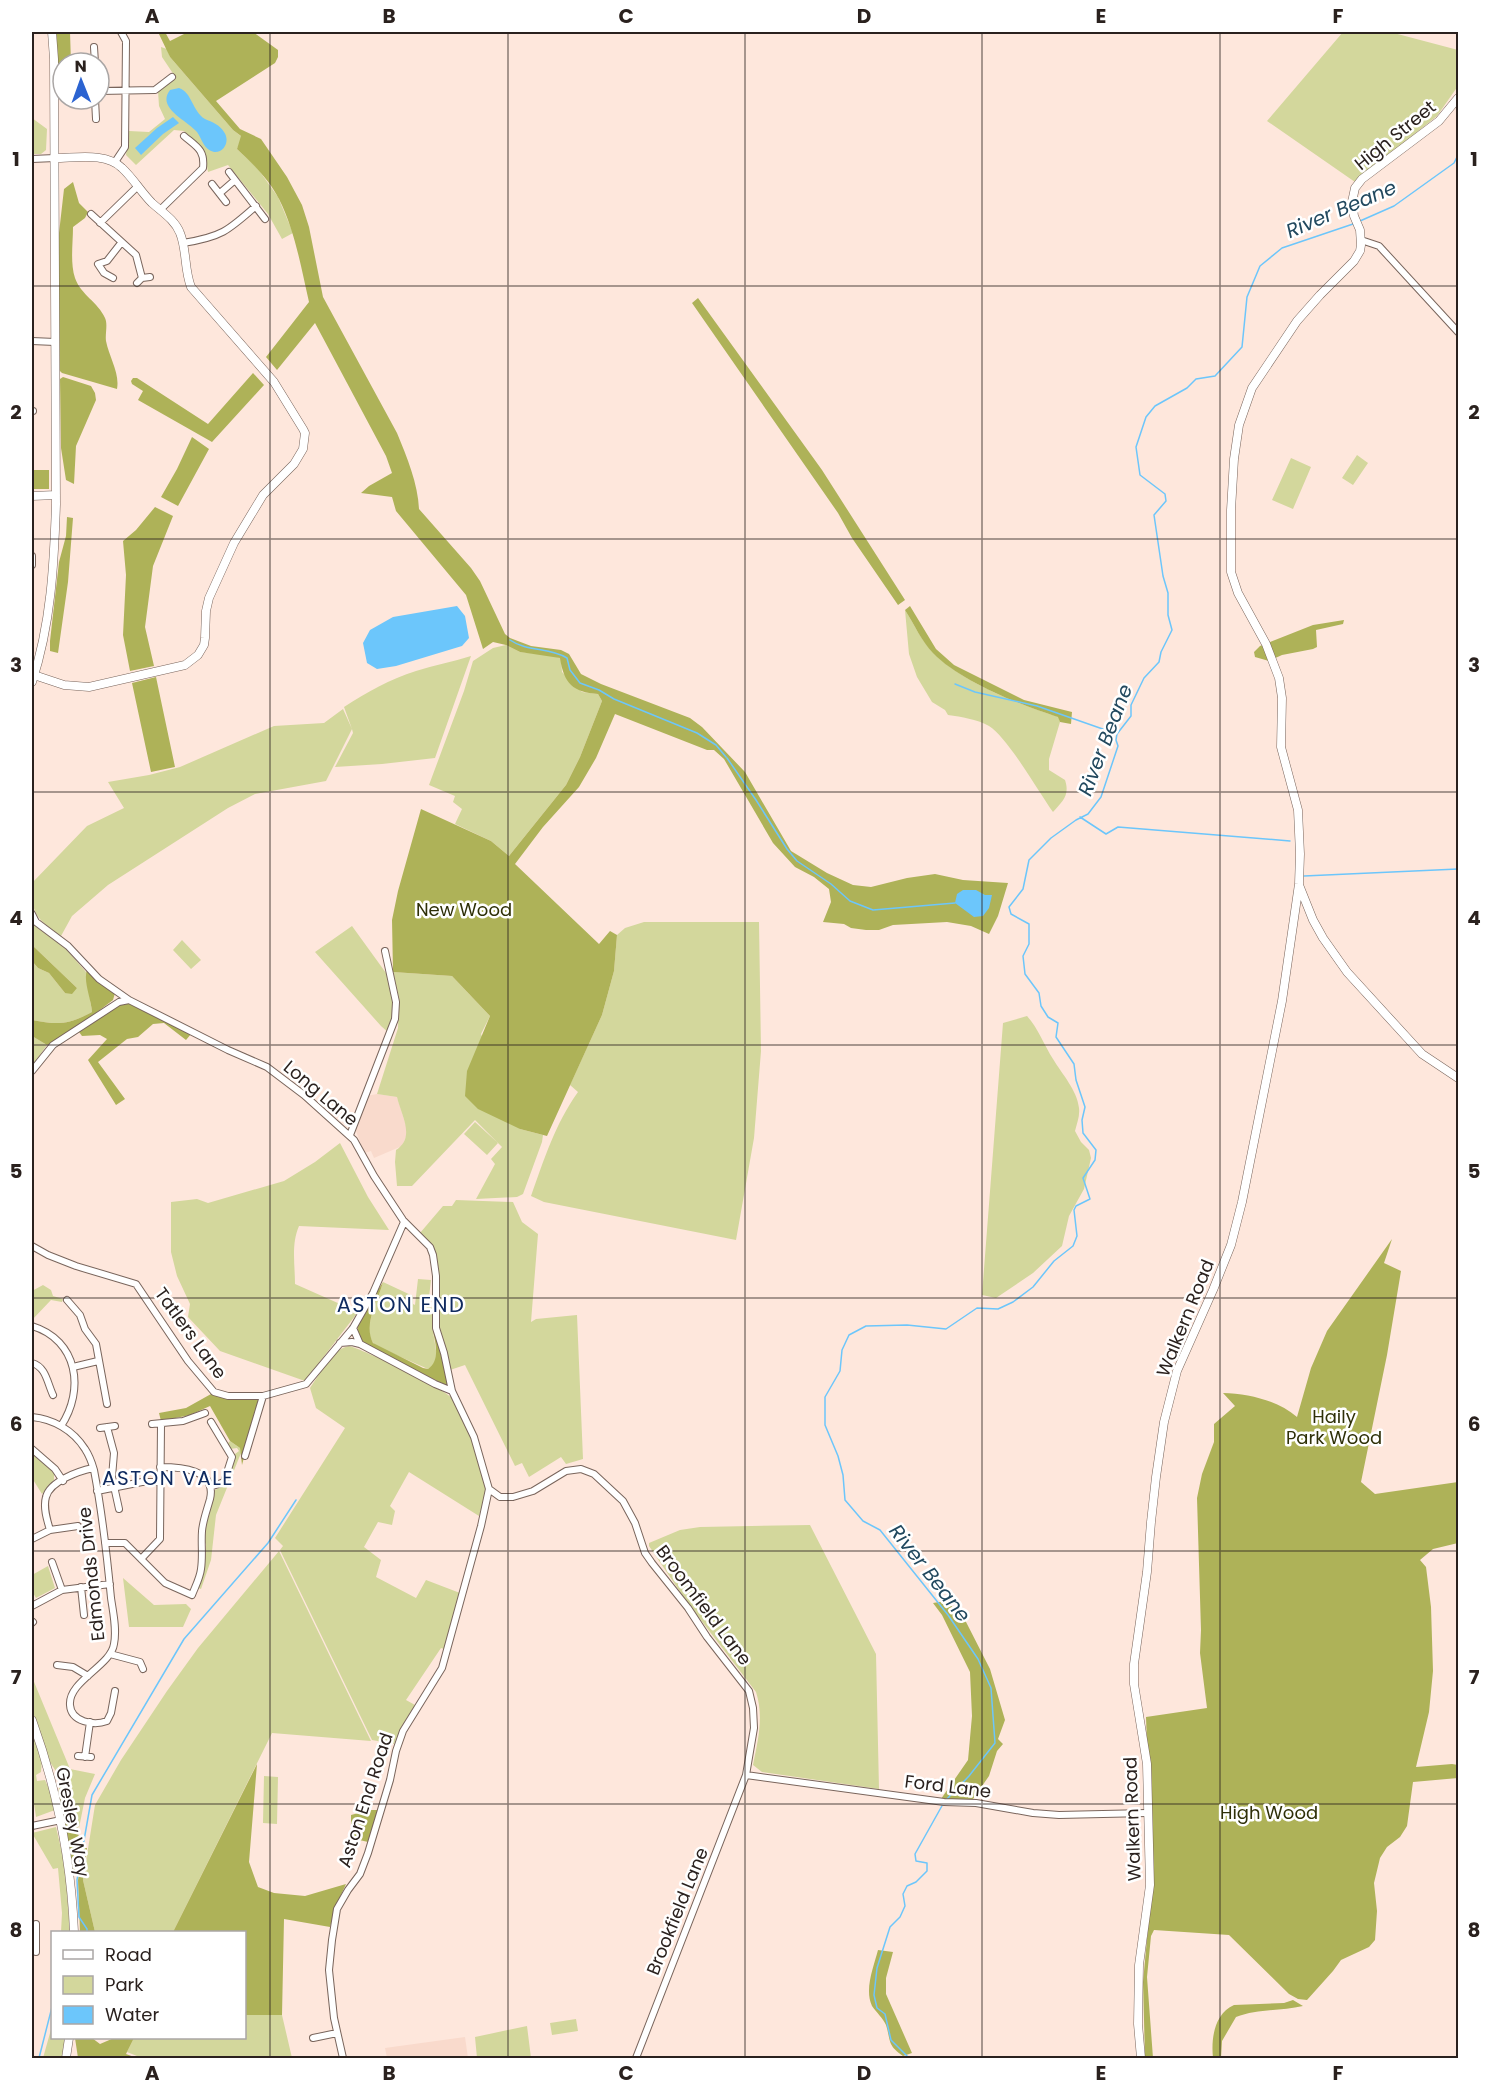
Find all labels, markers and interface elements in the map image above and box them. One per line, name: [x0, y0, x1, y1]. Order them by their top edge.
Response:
text: A: [145, 2, 160, 30]
text: B: [382, 2, 396, 30]
text: C: [618, 2, 634, 30]
text: D: [857, 2, 871, 30]
text: E: [1096, 2, 1106, 30]
text: F: [1333, 2, 1344, 30]
north arrow: [51, 51, 111, 111]
text: N: [75, 55, 87, 78]
street label: High Street: [1349, 94, 1441, 176]
text: 1: [12, 145, 20, 173]
text: 1: [1470, 145, 1478, 173]
water label: River Beane: [1281, 173, 1401, 245]
text: 2: [10, 398, 22, 426]
text: 2: [1468, 398, 1480, 426]
text: 3: [10, 651, 22, 679]
text: 3: [1468, 651, 1480, 679]
water label: River Beane: [1071, 680, 1139, 800]
park label: New Wood: [416, 897, 512, 922]
text: 4: [9, 904, 23, 932]
text: 4: [1467, 904, 1481, 932]
street label: Long Lane: [278, 1054, 364, 1132]
text: 5: [10, 1157, 23, 1185]
text: 5: [1468, 1157, 1481, 1185]
street label: Walkern Road: [1150, 1256, 1220, 1380]
street label: Tatlers Lane: [149, 1282, 233, 1384]
district label: ASTON END: [337, 1290, 465, 1319]
park label: Haily Park Wood: [1286, 1404, 1382, 1450]
text: 6: [10, 1410, 22, 1438]
text: 6: [1468, 1410, 1480, 1438]
district label: ASTON VALE: [102, 1464, 234, 1492]
street label: Edmonds Drive: [72, 1506, 110, 1642]
water label: River Beane: [883, 1518, 977, 1628]
street label: Broomfield Lane: [650, 1540, 758, 1670]
text: 7: [11, 1663, 22, 1691]
text: 7: [1469, 1663, 1480, 1691]
street label: Aston End Road: [331, 1729, 399, 1871]
street label: Walkern Road: [1117, 1756, 1147, 1882]
street label: Gresley Way: [50, 1765, 96, 1879]
street label: Ford Lane: [903, 1768, 993, 1804]
park label: High Wood: [1220, 1800, 1318, 1825]
street label: Brookfield Lane: [640, 1843, 714, 1979]
text: 8: [10, 1916, 22, 1944]
text: 8: [1468, 1916, 1480, 1944]
legend: [51, 1931, 246, 2039]
text: Road: [105, 1942, 152, 1967]
text: Park: [105, 1972, 144, 1997]
text: Water: [105, 2002, 159, 2027]
text: A: [145, 2059, 160, 2087]
text: B: [382, 2059, 396, 2087]
text: C: [618, 2059, 634, 2087]
text: D: [857, 2059, 871, 2087]
text: E: [1096, 2059, 1106, 2087]
text: F: [1333, 2059, 1344, 2087]

